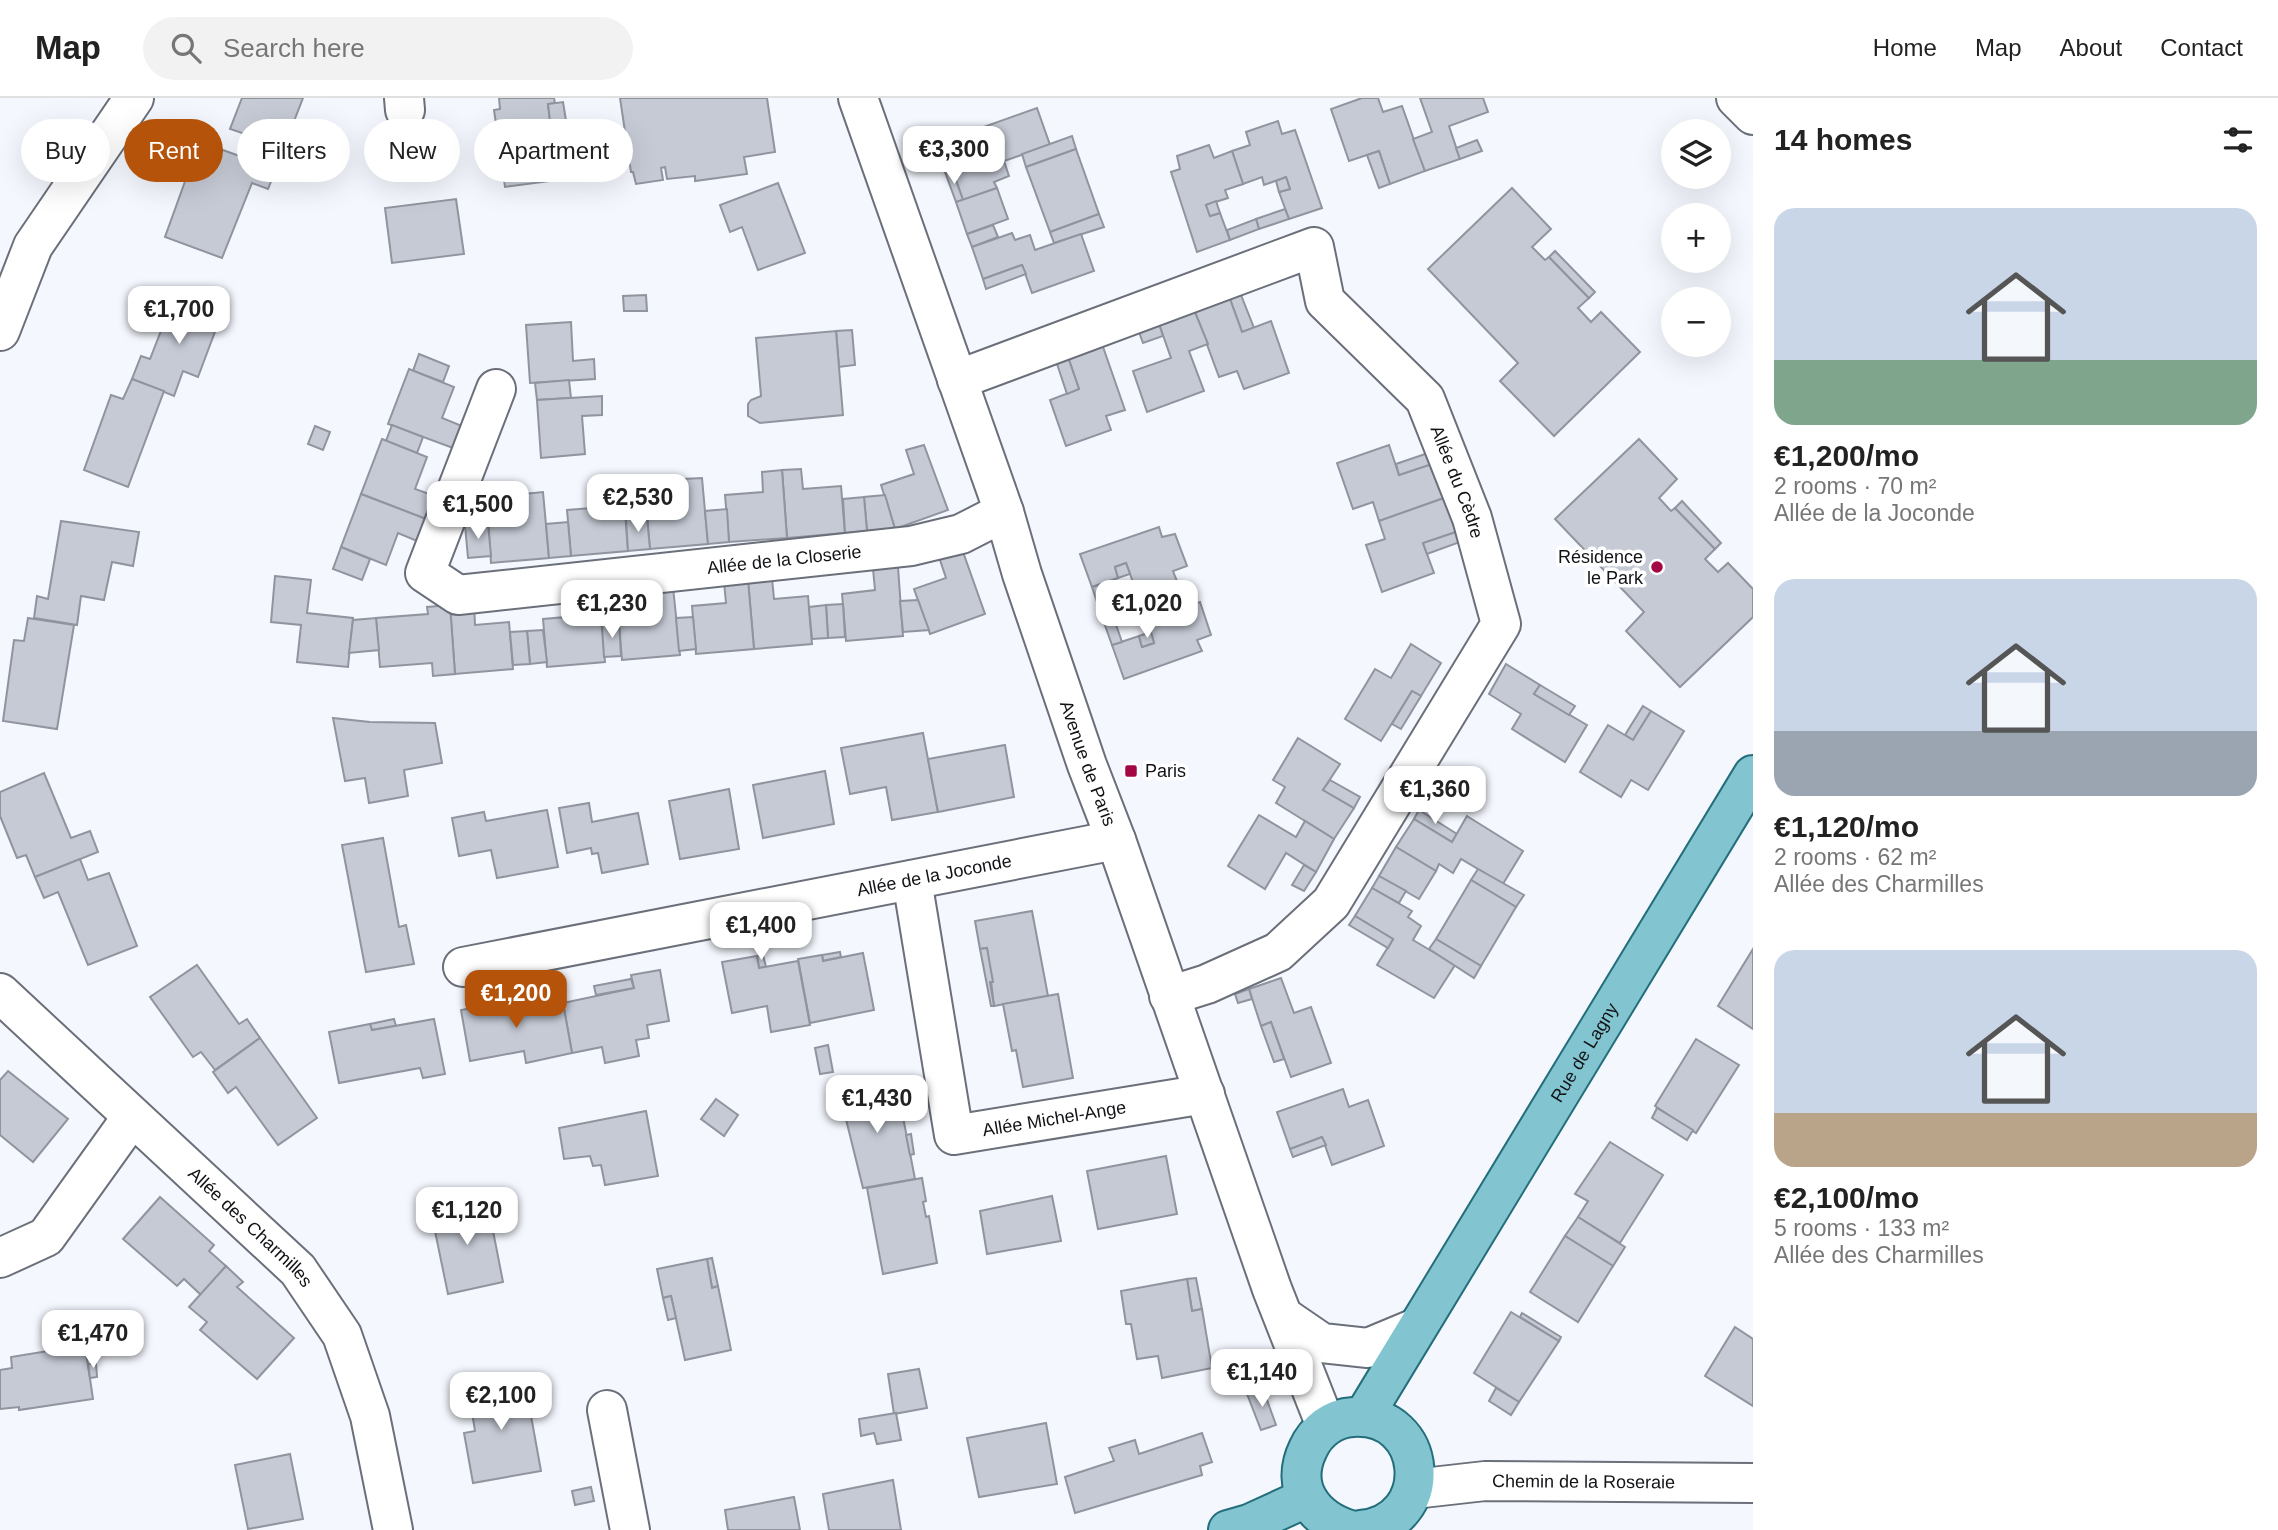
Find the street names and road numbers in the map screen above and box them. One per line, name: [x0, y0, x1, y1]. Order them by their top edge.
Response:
street label: Allée du Cèdre: [1426, 423, 1487, 540]
street label: Allée de la Closerie: [706, 541, 862, 578]
street label: Avenue de Paris: [1056, 698, 1120, 829]
street label: Allée de la Joconde: [855, 851, 1013, 900]
street label: Rue de Lagny: [1547, 1000, 1622, 1106]
street label: Allée Michel-Ange: [981, 1097, 1127, 1140]
street label: Allée des Charmilles: [184, 1163, 316, 1291]
street label: Chemin de la Roseraie: [1492, 1471, 1675, 1492]

